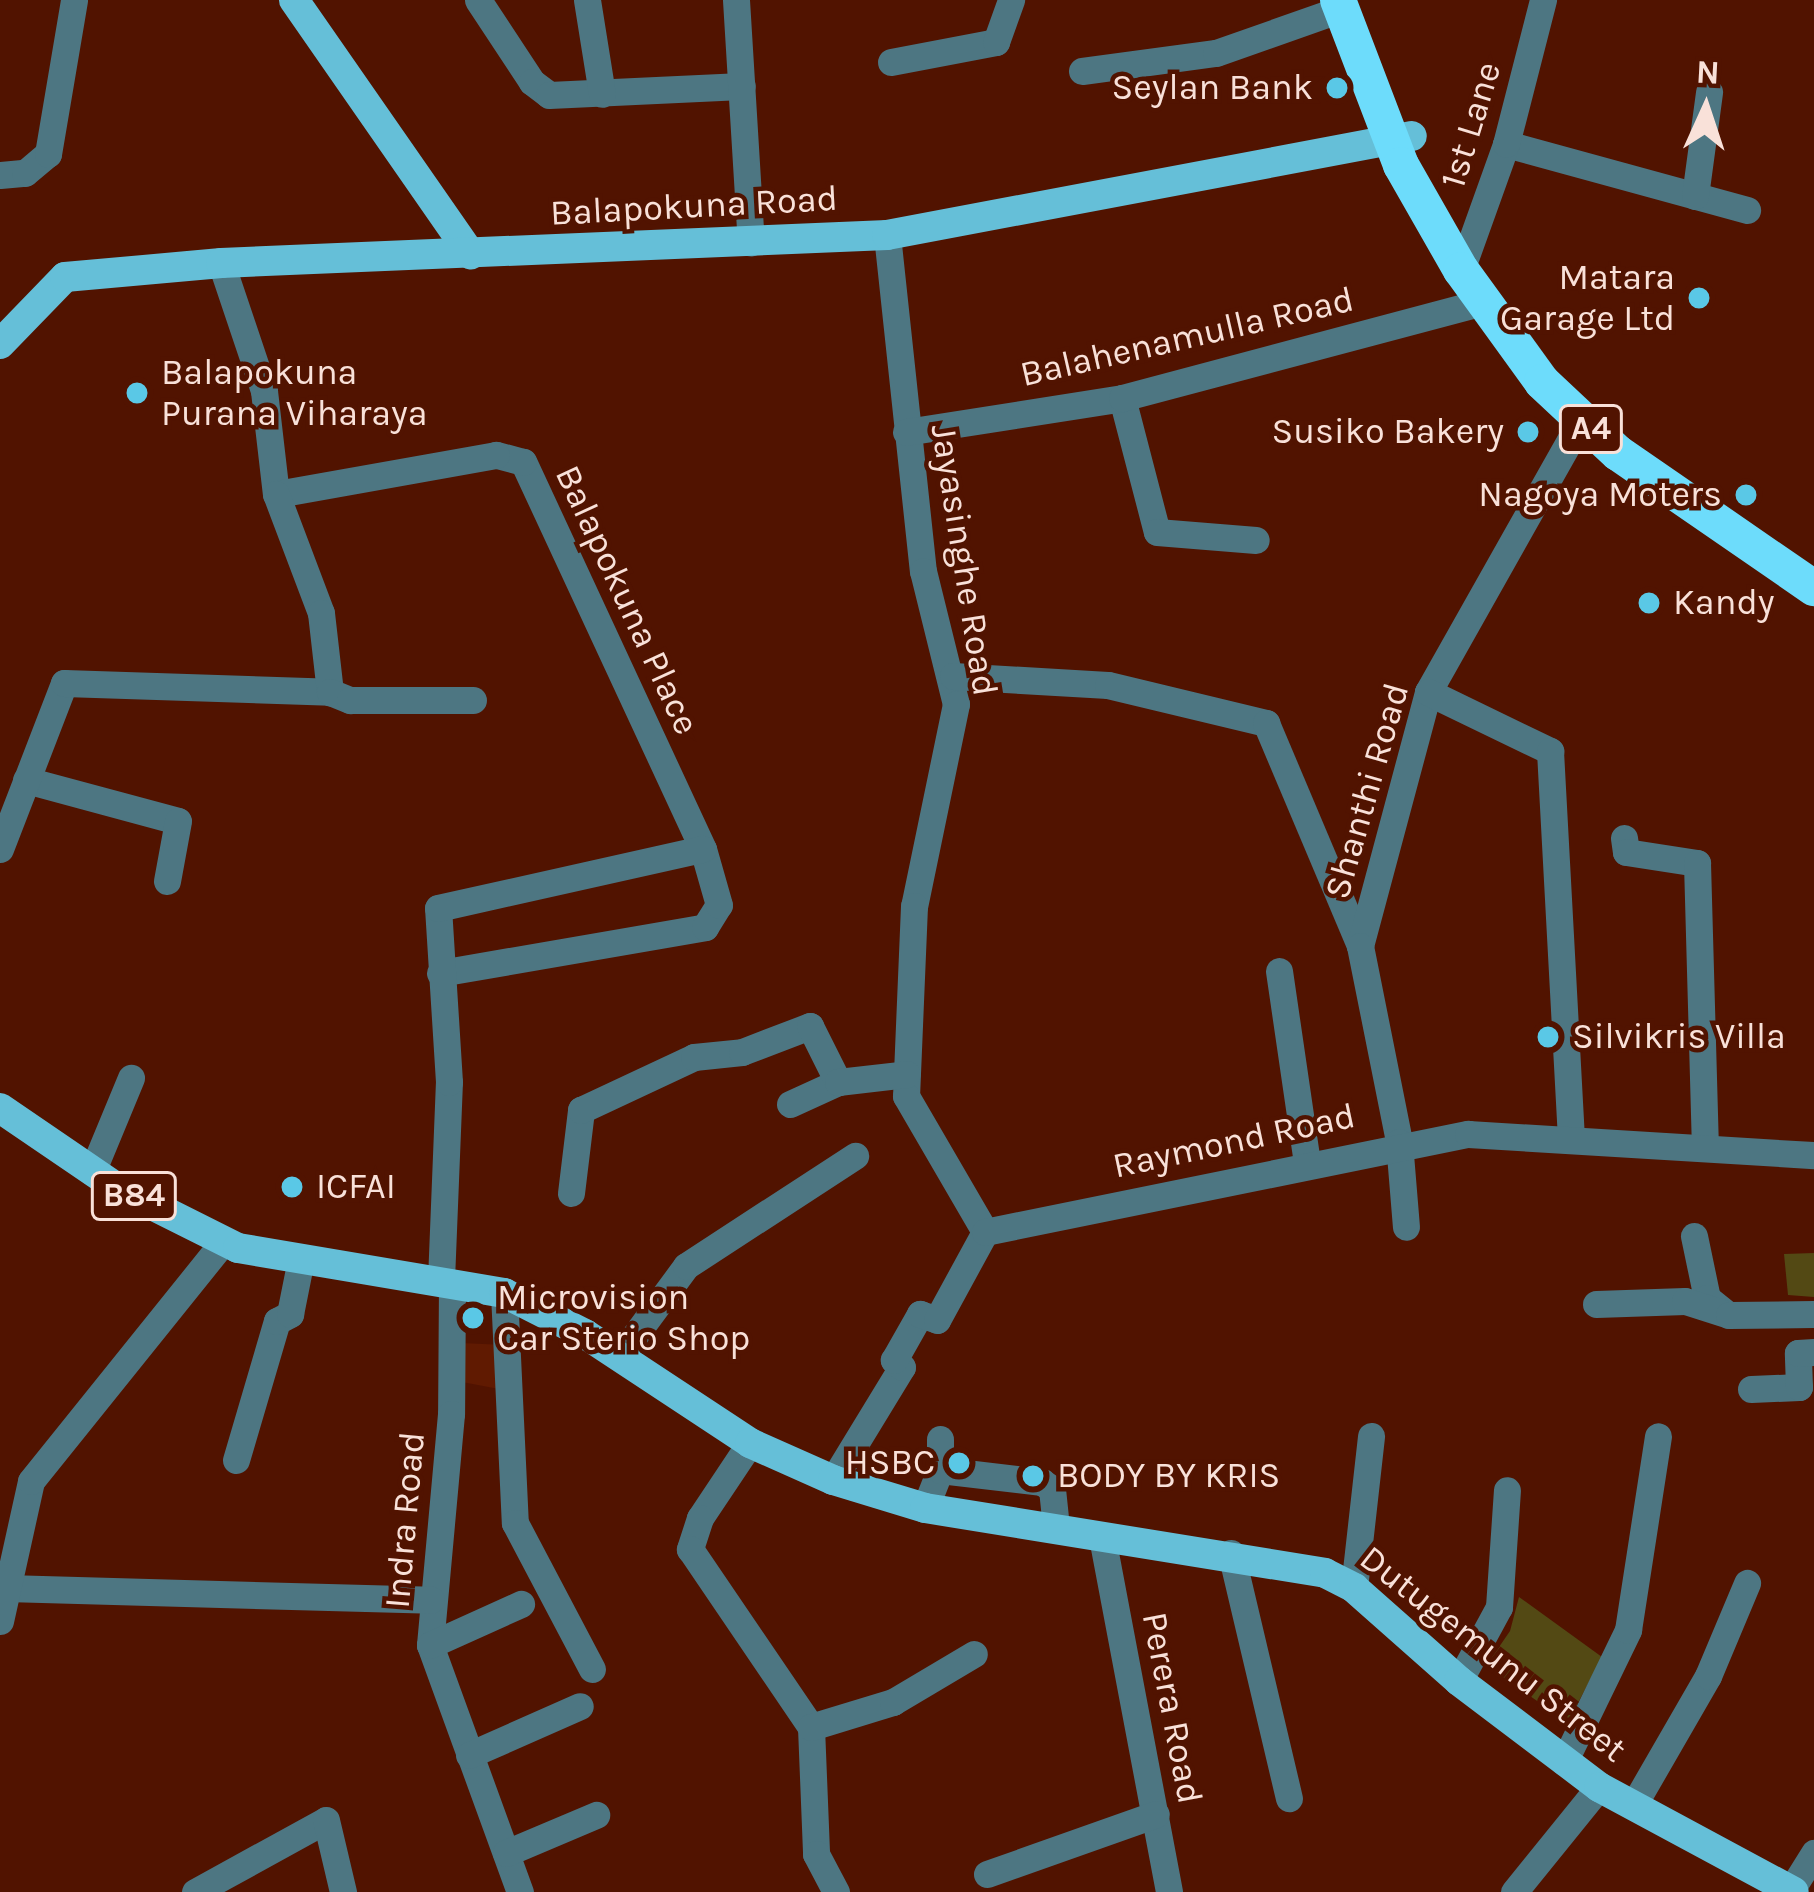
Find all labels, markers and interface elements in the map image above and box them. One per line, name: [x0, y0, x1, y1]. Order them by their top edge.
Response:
north arrow: [1646, 48, 1766, 168]
text: N: [1695, 52, 1721, 92]
street label: 1st Lane: [1431, 57, 1511, 193]
place label: Seylan Bank: [1112, 66, 1313, 110]
marker: Seylan Bank: [1324, 75, 1350, 101]
street label: Balapokuna Road: [549, 177, 839, 235]
place label: Matara Garage Ltd: [1500, 255, 1675, 340]
street label: Balahenamulla Road: [1016, 278, 1358, 396]
marker: Matara Garage Ltd: [1686, 285, 1712, 311]
place label: Balapokuna Purana Viharaya: [161, 350, 428, 435]
marker: Balapokuna Purana Viharaya: [124, 380, 150, 406]
road number: A4: [1558, 402, 1624, 456]
place label: Susiko Bakery: [1272, 410, 1504, 454]
marker: Susiko Bakery: [1515, 419, 1541, 445]
street label: Jayasinghe Road: [921, 421, 1007, 699]
street label: Balapokuna Place: [546, 459, 708, 741]
place label: Nagoya Moters: [1478, 473, 1722, 517]
marker: Nagoya Moters: [1733, 482, 1759, 508]
place label: Kandy: [1673, 581, 1775, 625]
marker: Kandy: [1636, 590, 1662, 616]
street label: Shanthi Road: [1316, 678, 1418, 904]
place label: Silvikris Villa: [1572, 1015, 1786, 1059]
marker: Silvikris Villa: [1535, 1024, 1561, 1050]
street label: Raymond Road: [1109, 1094, 1359, 1188]
place label: ICFAI: [316, 1165, 396, 1209]
road number: B84: [89, 1169, 179, 1223]
marker: ICFAI: [279, 1174, 305, 1200]
place label: Microvision Car Sterio Shop: [497, 1275, 750, 1360]
marker: Microvision Car Sterio Shop: [460, 1305, 486, 1331]
street label: Indra Road: [376, 1430, 434, 1610]
place label: HSBC: [845, 1441, 935, 1485]
marker: HSBC: [946, 1450, 972, 1476]
place label: BODY BY KRIS: [1057, 1454, 1280, 1498]
marker: BODY BY KRIS: [1020, 1463, 1046, 1489]
street label: Dutugemunu Street: [1351, 1537, 1635, 1771]
street label: Perera Road: [1132, 1609, 1212, 1807]

